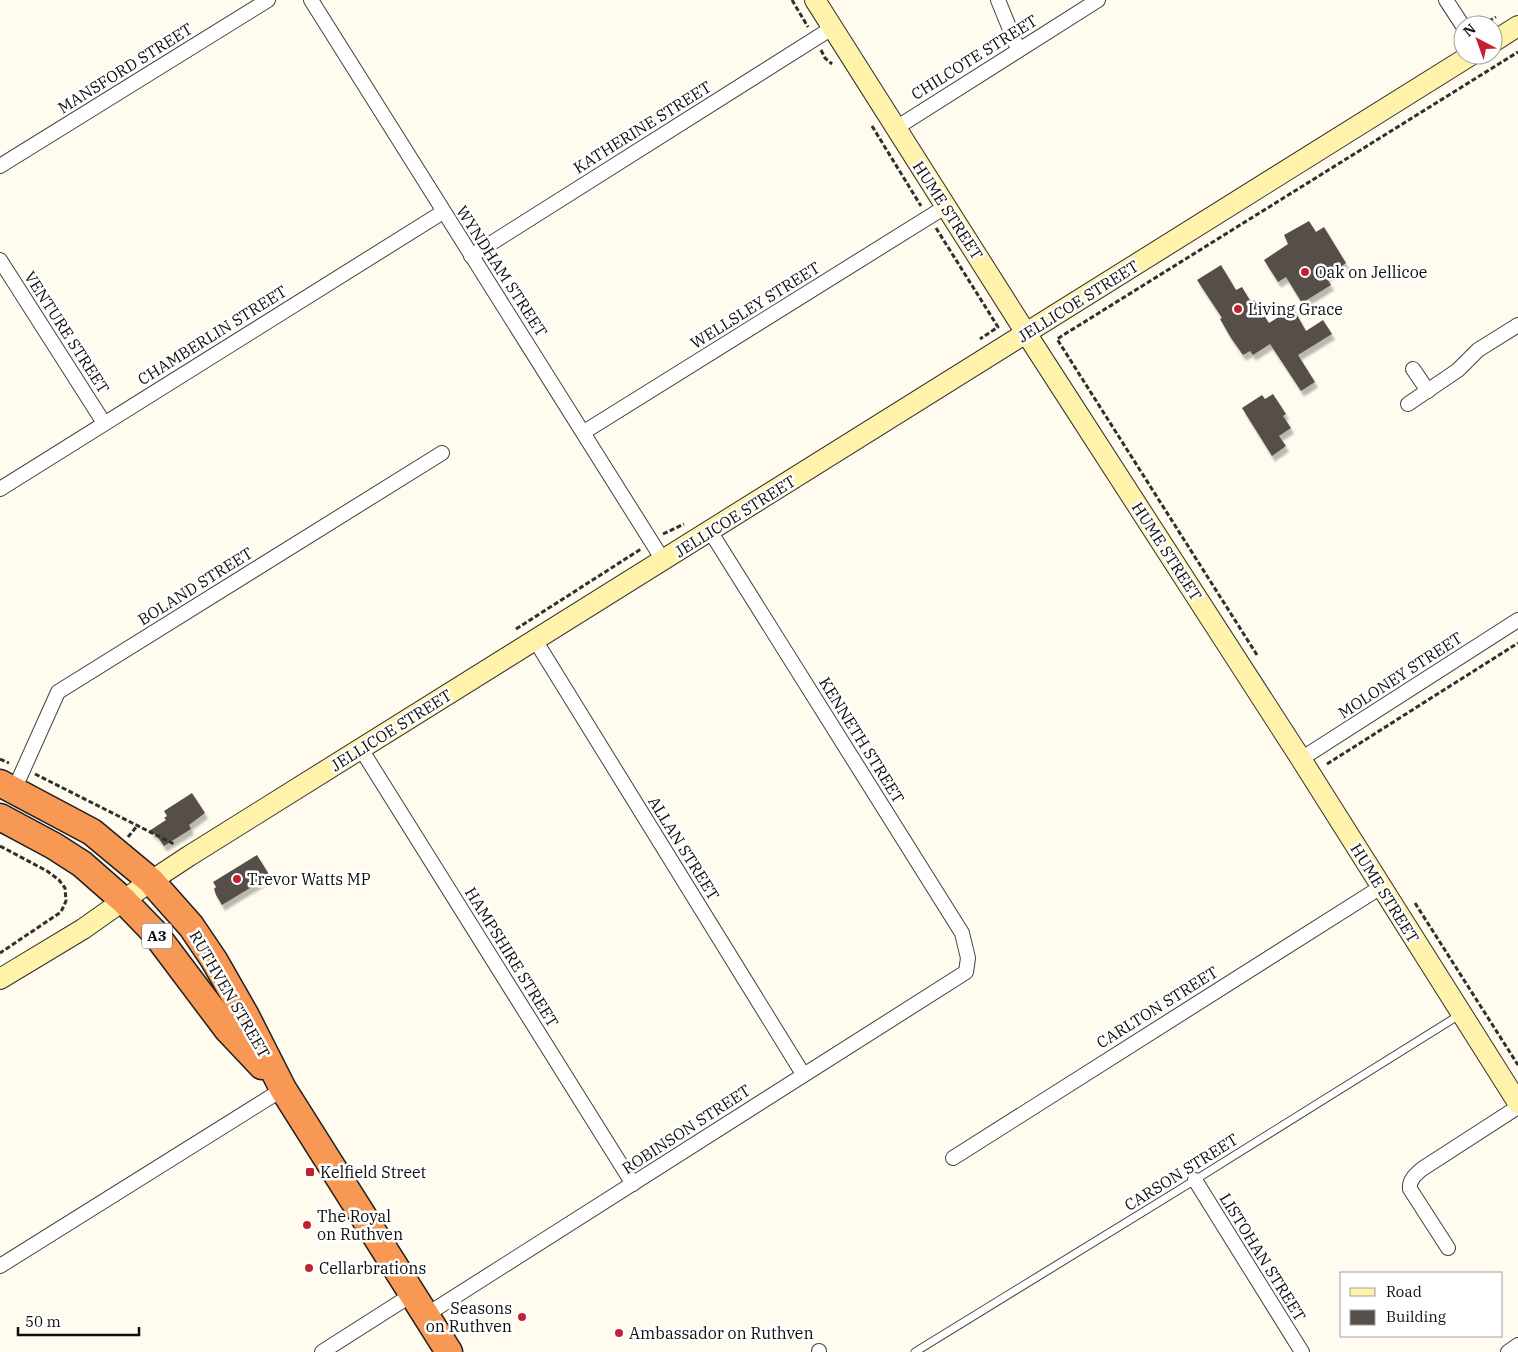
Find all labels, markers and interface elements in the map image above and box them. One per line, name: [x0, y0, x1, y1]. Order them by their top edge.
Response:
street label: CHILCOTE STREET: [907, 10, 1041, 104]
north arrow: [1453, 15, 1503, 65]
street label: MANSFORD STREET: [54, 18, 196, 118]
text: N: [1459, 20, 1480, 41]
street label: KATHERINE STREET: [569, 76, 715, 178]
street label: HUME STREET: [909, 157, 987, 263]
street label: WYNDHAM STREET: [452, 202, 552, 340]
street label: JELLICOE STREET: [1014, 256, 1142, 346]
street label: WELLSLEY STREET: [687, 257, 823, 353]
place label: Oak on Jellicoe: [1315, 262, 1427, 282]
marker: Oak on Jellicoe: [1299, 266, 1311, 278]
street label: VENTURE STREET: [20, 267, 114, 397]
street label: CHAMBERLIN STREET: [134, 281, 290, 389]
place label: Living Grace: [1248, 299, 1343, 319]
marker: Living Grace: [1232, 303, 1244, 315]
street label: JELLICOE STREET: [671, 471, 799, 561]
street label: HUME STREET: [1128, 498, 1206, 604]
street label: BOLAND STREET: [134, 543, 256, 629]
street label: MOLONEY STREET: [1334, 627, 1466, 723]
street label: KENNETH STREET: [815, 673, 909, 807]
street label: JELLICOE STREET: [327, 685, 455, 775]
street label: ALLAN STREET: [644, 792, 724, 904]
street label: HUME STREET: [1346, 840, 1424, 946]
place label: Trevor Watts MP: [247, 869, 371, 889]
marker: Trevor Watts MP: [231, 873, 243, 885]
street label: HAMPSHIRE STREET: [461, 883, 563, 1031]
road number: A3: [142, 924, 172, 948]
street label: RUTHVEN STREET: [185, 927, 275, 1061]
street label: CARLTON STREET: [1093, 962, 1221, 1052]
street label: ROBINSON STREET: [618, 1080, 754, 1178]
street label: CARSON STREET: [1120, 1129, 1242, 1215]
place label: Kelfield Street: [320, 1162, 427, 1182]
marker: Kelfield Street: [304, 1166, 316, 1178]
street label: LISTOHAN STREET: [1216, 1189, 1310, 1325]
place label: The Royal on Ruthven: [317, 1206, 403, 1244]
marker: The Royal on Ruthven: [301, 1219, 313, 1231]
place label: Cellarbrations: [319, 1258, 426, 1278]
marker: Cellarbrations: [303, 1262, 315, 1274]
legend: [1340, 1272, 1503, 1337]
text: Road: [1386, 1282, 1422, 1301]
place label: Seasons on Ruthven: [426, 1298, 512, 1336]
scale bar: [18, 1304, 139, 1336]
text: Building: [1386, 1307, 1446, 1326]
marker: Seasons on Ruthven: [516, 1311, 528, 1323]
text: 50 m: [25, 1312, 61, 1331]
place label: Ambassador on Ruthven: [629, 1323, 814, 1343]
marker: Ambassador on Ruthven: [613, 1327, 625, 1339]

